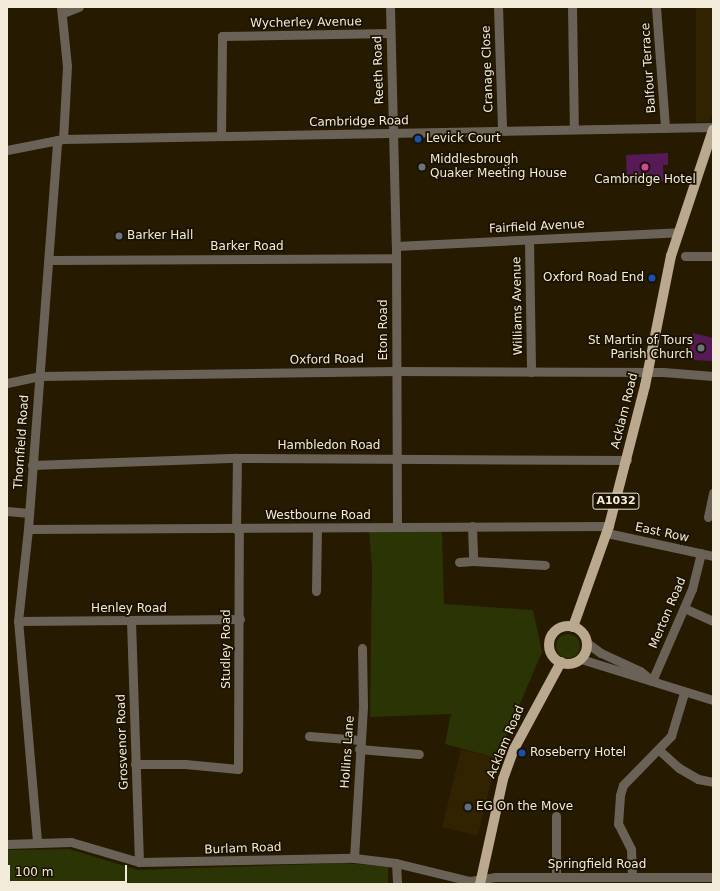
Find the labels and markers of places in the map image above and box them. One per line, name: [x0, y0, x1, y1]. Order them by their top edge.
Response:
place label: Levick Court: [426, 132, 501, 146]
marker: Levick Court: [413, 134, 423, 144]
place label: Middlesbrough Quaker Meeting House: [430, 153, 567, 181]
marker: Middlesbrough Quaker Meeting House: [417, 162, 427, 172]
marker: Cambridge Hotel: [640, 162, 650, 172]
place label: Cambridge Hotel: [594, 173, 696, 187]
place label: Barker Hall: [127, 229, 193, 243]
marker: Barker Hall: [114, 231, 124, 241]
place label: Oxford Road End: [543, 271, 644, 285]
marker: Oxford Road End: [647, 273, 657, 283]
place label: St Martin of Tours Parish Church: [588, 334, 693, 362]
marker: St Martin of Tours Parish Church: [696, 343, 706, 353]
place label: Roseberry Hotel: [530, 746, 626, 760]
marker: Roseberry Hotel: [517, 748, 527, 758]
place label: EG On the Move: [476, 800, 573, 814]
marker: EG On the Move: [463, 802, 473, 812]

